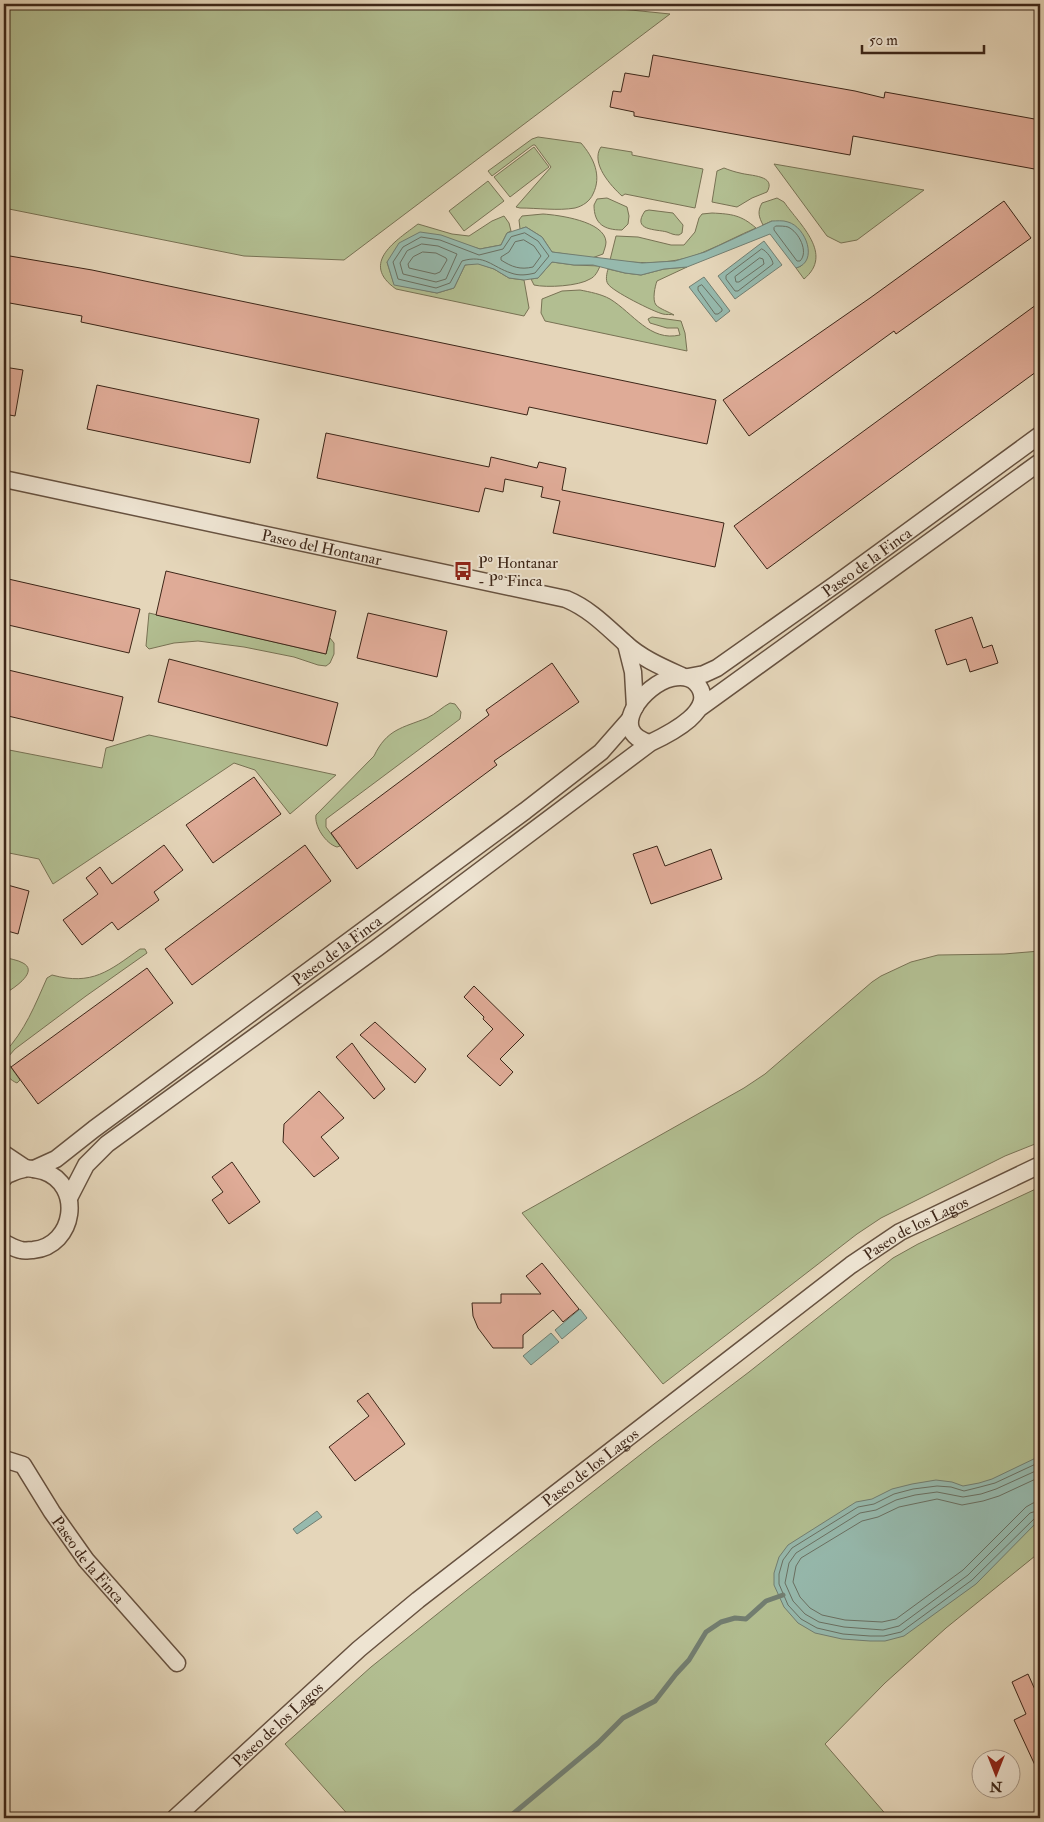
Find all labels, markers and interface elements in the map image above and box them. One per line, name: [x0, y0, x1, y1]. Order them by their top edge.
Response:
scale bar: [862, 22, 984, 54]
text: 50 m: [869, 31, 898, 50]
street label: Paseo de la Finca: [818, 523, 916, 602]
street label: Paseo del Hontanar: [260, 525, 383, 570]
place label: Pº Hontanar - Pº Finca: [478, 553, 558, 591]
bus stop icon: Pº Hontanar - Pº Finca: [452, 560, 474, 582]
street label: Paseo de la Finca: [288, 911, 386, 990]
street label: Paseo de los Lagos: [860, 1192, 972, 1265]
street label: Paseo de los Lagos: [538, 1424, 643, 1511]
street label: Paseo de la Finca: [47, 1512, 129, 1608]
street label: Paseo de los Lagos: [228, 1678, 328, 1772]
north arrow: [972, 1750, 1022, 1800]
text: N: [989, 1778, 1003, 1795]

